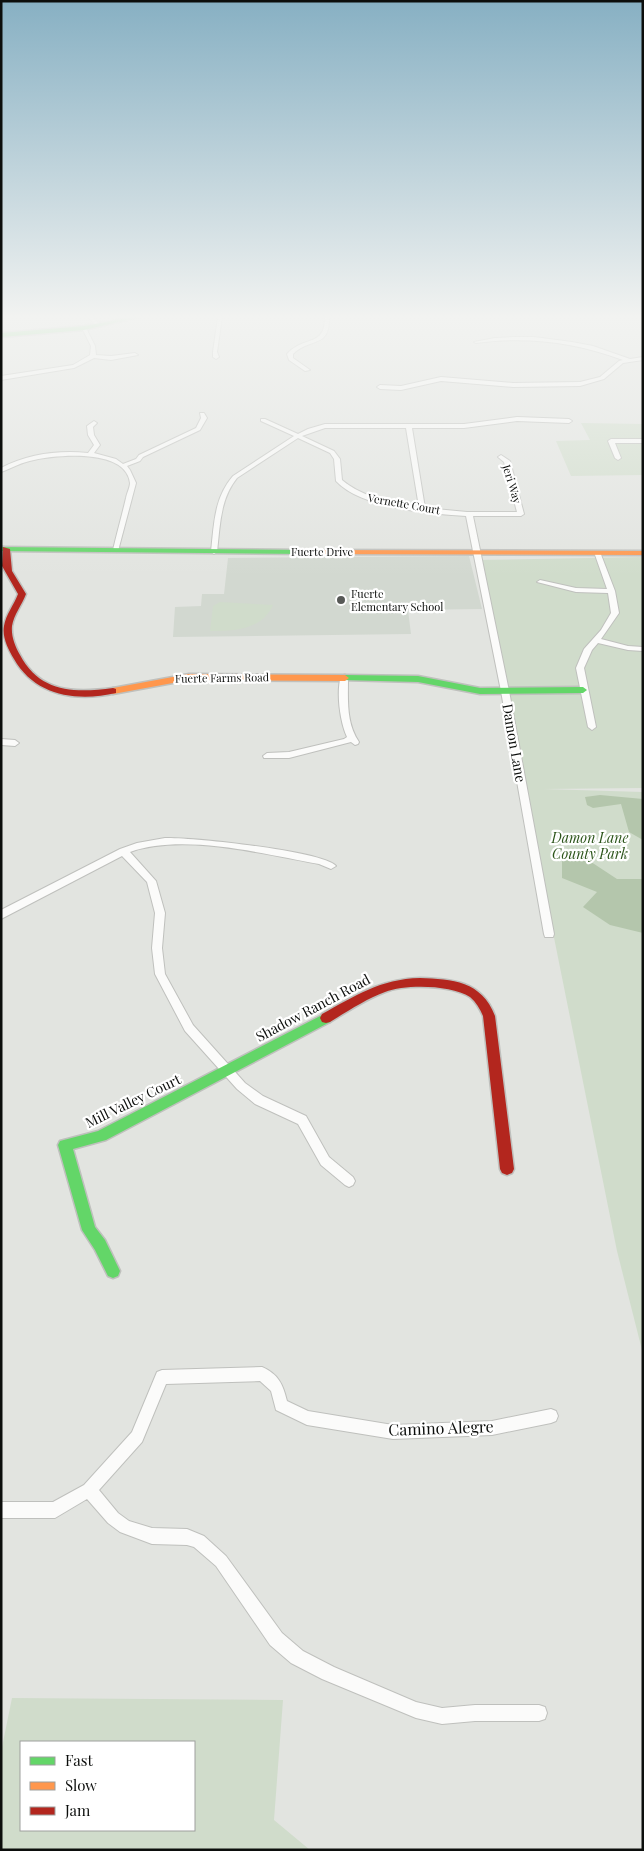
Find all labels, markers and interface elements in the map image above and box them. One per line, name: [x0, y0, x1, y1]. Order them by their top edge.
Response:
street label: Jeri Way: [499, 462, 526, 506]
street label: Vernette Court: [366, 490, 442, 517]
street label: Fuerte Drive: [291, 544, 354, 559]
place label: Fuerte Elementary School: [351, 586, 443, 614]
marker: Fuerte Elementary School: [335, 594, 347, 606]
street label: Fuerte Farms Road: [175, 669, 270, 686]
street label: Damon Lane: [498, 702, 531, 784]
park label: Damon Lane County Park: [551, 828, 628, 863]
street label: Shadow Ranch Road: [252, 969, 373, 1046]
street label: Mill Valley Court: [82, 1069, 185, 1132]
street label: Camino Alegre: [388, 1415, 494, 1440]
legend: [20, 1741, 195, 1831]
text: Fast: [65, 1750, 94, 1770]
text: Slow: [65, 1775, 97, 1795]
text: Jam: [64, 1800, 91, 1820]

